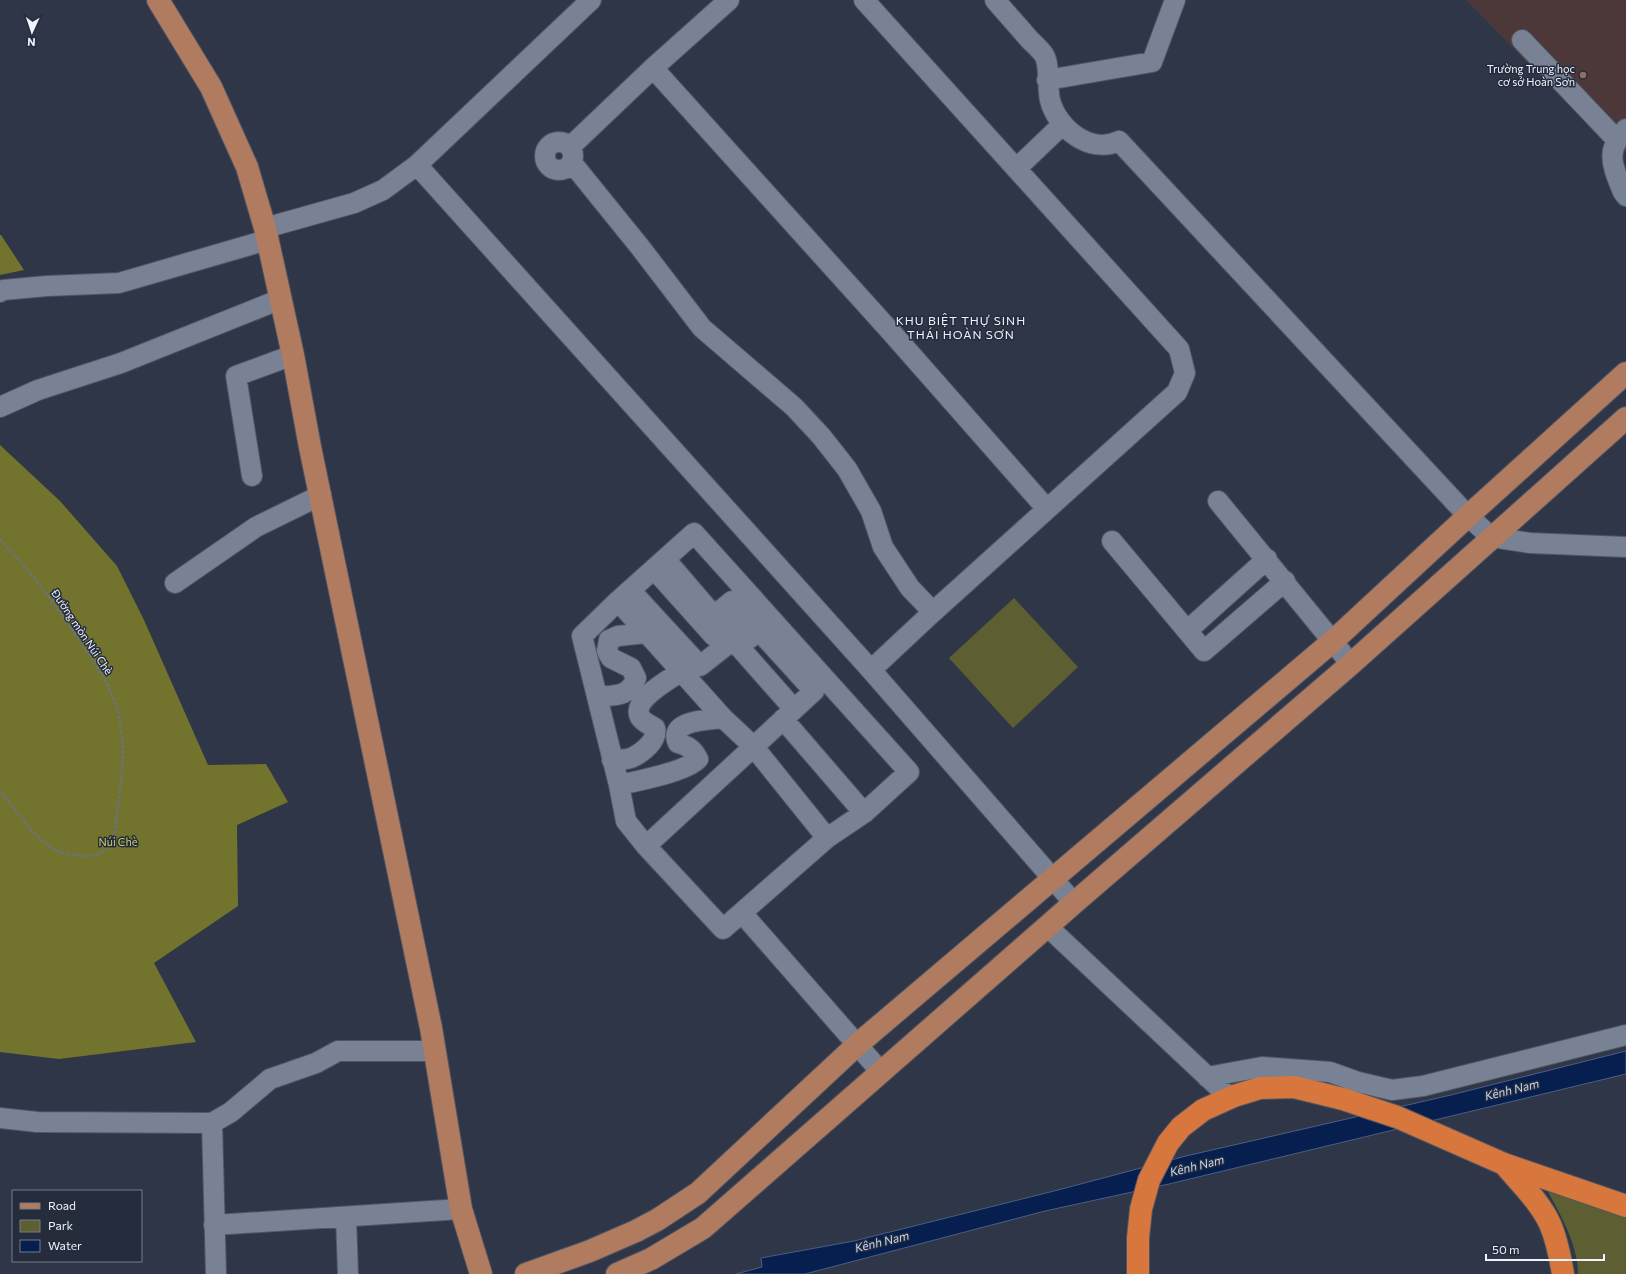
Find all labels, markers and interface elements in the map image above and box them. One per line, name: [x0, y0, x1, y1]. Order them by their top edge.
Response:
north arrow: [12, 12, 52, 52]
text: N: [27, 36, 36, 49]
place label: Trường Trung học cơ sở Hoàn Sơn: [1487, 62, 1575, 88]
marker: Trường Trung học cơ sở Hoàn Sơn: [1578, 70, 1588, 80]
district label: KHU BIỆT THỰ SINH THÁI HOÀN SƠN: [896, 313, 1026, 341]
street label: Đường mòn Núi Chè: [49, 586, 116, 677]
park label: Núi Chè: [98, 835, 138, 848]
water label: Kênh Nam: [1483, 1076, 1540, 1103]
water label: Kênh Nam: [1168, 1152, 1225, 1179]
legend: [12, 1190, 142, 1262]
text: Road: [48, 1198, 76, 1212]
text: Park: [48, 1218, 74, 1232]
water label: Kênh Nam: [853, 1228, 910, 1255]
scale bar: [1486, 1236, 1604, 1262]
text: Water: [48, 1238, 82, 1252]
text: 50 m: [1492, 1242, 1520, 1256]

